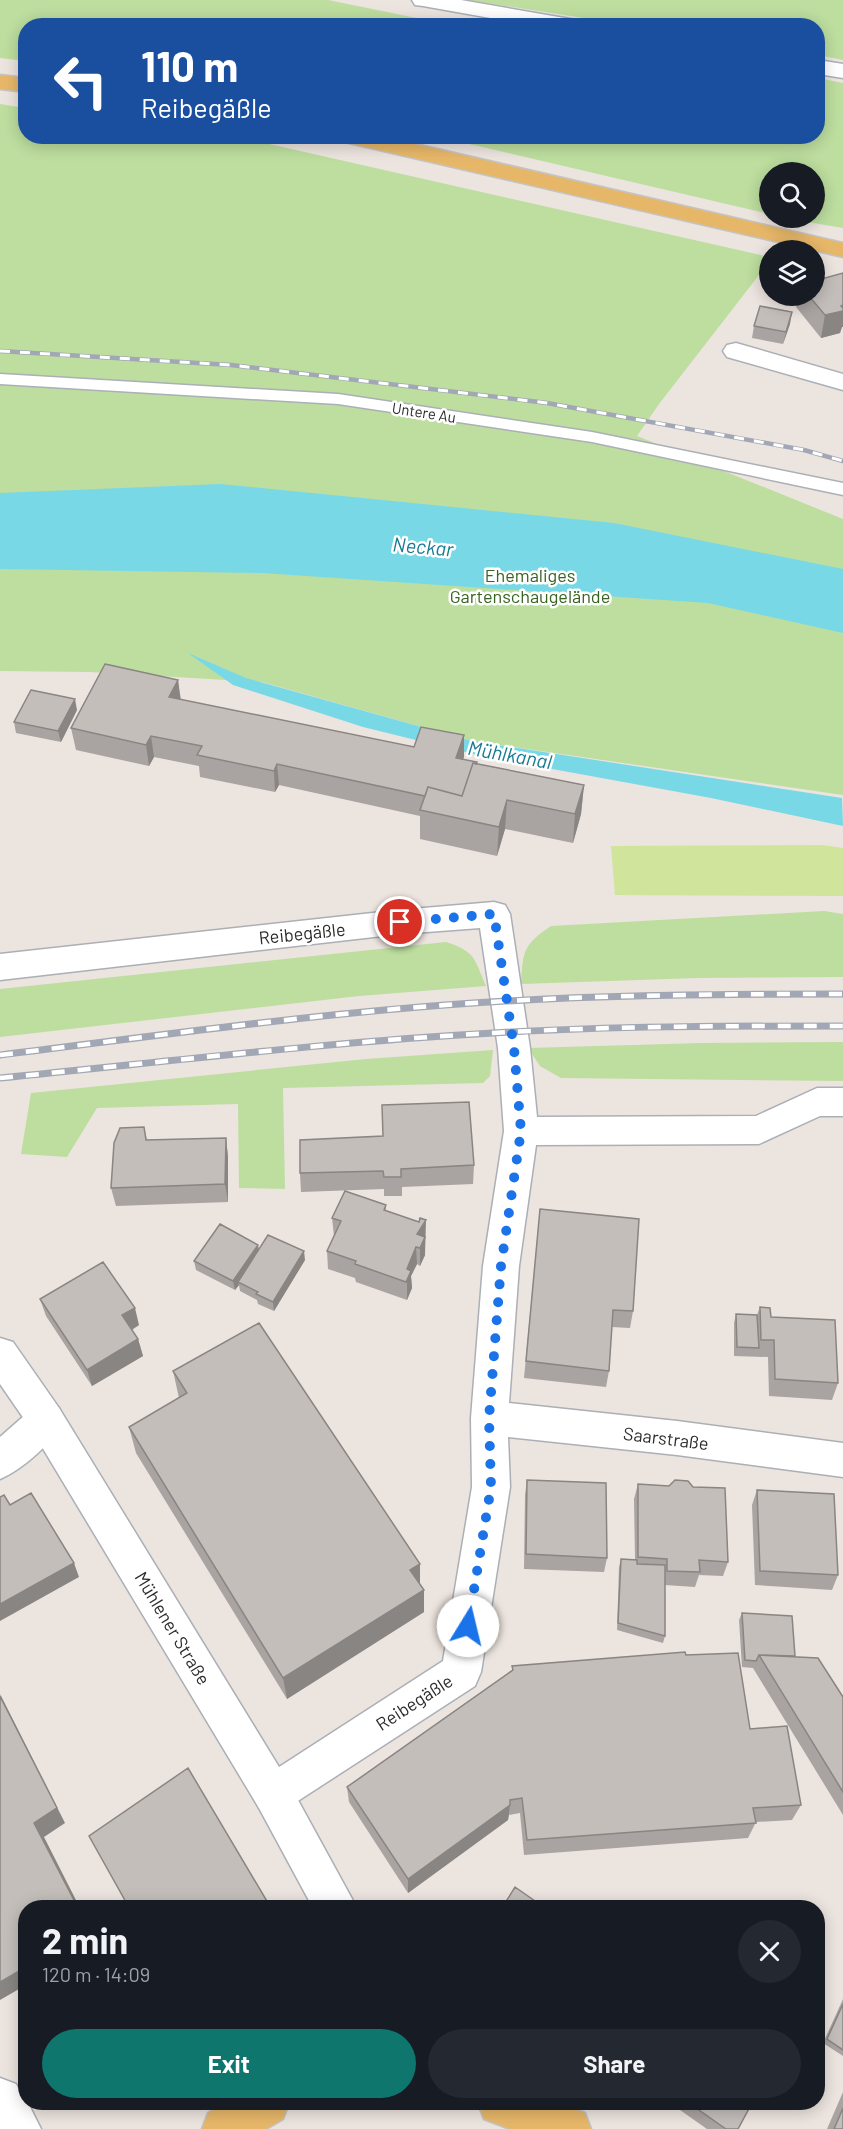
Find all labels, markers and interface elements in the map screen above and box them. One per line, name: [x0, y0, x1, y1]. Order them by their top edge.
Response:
text: 110 m: [141, 40, 238, 90]
icon: left: [42, 42, 120, 120]
text: Reibegäßle: [141, 91, 272, 123]
map controls: [759, 162, 825, 306]
button: search: [759, 162, 825, 228]
button: layers: [759, 240, 825, 306]
street label: Untere Au: [391, 398, 457, 426]
water label: Neckar: [392, 531, 455, 561]
park label: Ehemaliges Gartenschaugelände: [450, 564, 610, 607]
water label: Mühlkanal: [466, 735, 554, 773]
pin: [374, 896, 425, 947]
icon: arrive: [383, 905, 416, 938]
street label: Reibegäßle: [258, 918, 346, 948]
street label: Saarstraße: [622, 1422, 710, 1454]
street label: Mühlener Straße: [131, 1568, 215, 1688]
position arrow: [436, 1594, 500, 1658]
street label: Reibegäßle: [372, 1669, 456, 1735]
text: 2 min: [42, 1918, 128, 1961]
button: close: [738, 1920, 801, 1983]
text: 120 m · 14:09: [42, 1962, 150, 1986]
button: Exit: [42, 2029, 416, 2098]
button: Share: [428, 2029, 801, 2098]

